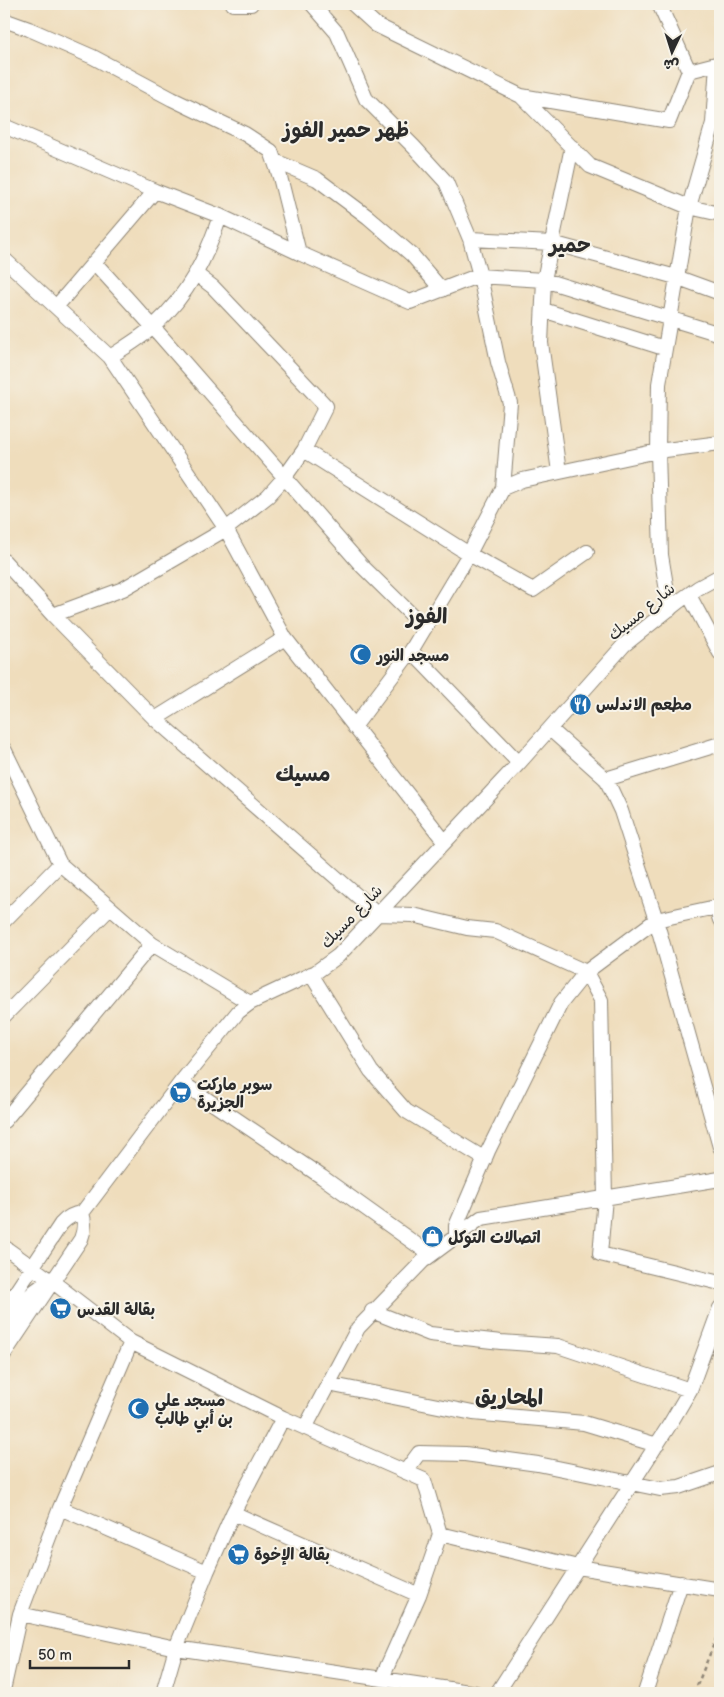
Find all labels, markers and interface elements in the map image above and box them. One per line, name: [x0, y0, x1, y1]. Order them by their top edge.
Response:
north arrow: [646, 28, 696, 78]
text: ش: [663, 55, 679, 73]
district label: ظهر حمير الفوز: [281, 118, 409, 144]
district label: حمير: [547, 233, 591, 258]
street label: شارع مسيك: [605, 579, 680, 646]
district label: الفوز: [405, 604, 447, 630]
mosque icon: مسجد النور: [349, 643, 373, 667]
place label: مسجد النور: [375, 647, 449, 667]
restaurant icon: مطعم الاندلس: [568, 692, 592, 716]
place label: مطعم الاندلس: [596, 696, 692, 717]
district label: مسيك: [276, 762, 330, 787]
street label: شارع مسيك: [317, 881, 388, 953]
place label: سوبر ماركت الجزيرة: [197, 1076, 272, 1113]
supermarket icon: سوبر ماركت الجزيرة: [169, 1081, 193, 1105]
shop icon: اتصالات التوكل: [420, 1225, 444, 1249]
place label: اتصالات التوكل: [448, 1229, 541, 1248]
supermarket icon: بقالة القدس: [49, 1297, 73, 1321]
place label: بقالة القدس: [77, 1301, 155, 1320]
district label: المحاريق: [475, 1385, 543, 1410]
place label: مسجد علي بن أبي طالب: [155, 1392, 233, 1433]
mosque icon: مسجد علي بن أبي طالب: [127, 1397, 151, 1421]
supermarket icon: بقالة الإخوة: [226, 1542, 250, 1566]
place label: بقالة الإخوة: [254, 1546, 330, 1565]
scale bar: [30, 1637, 129, 1669]
text: 50 m: [38, 1646, 72, 1665]

